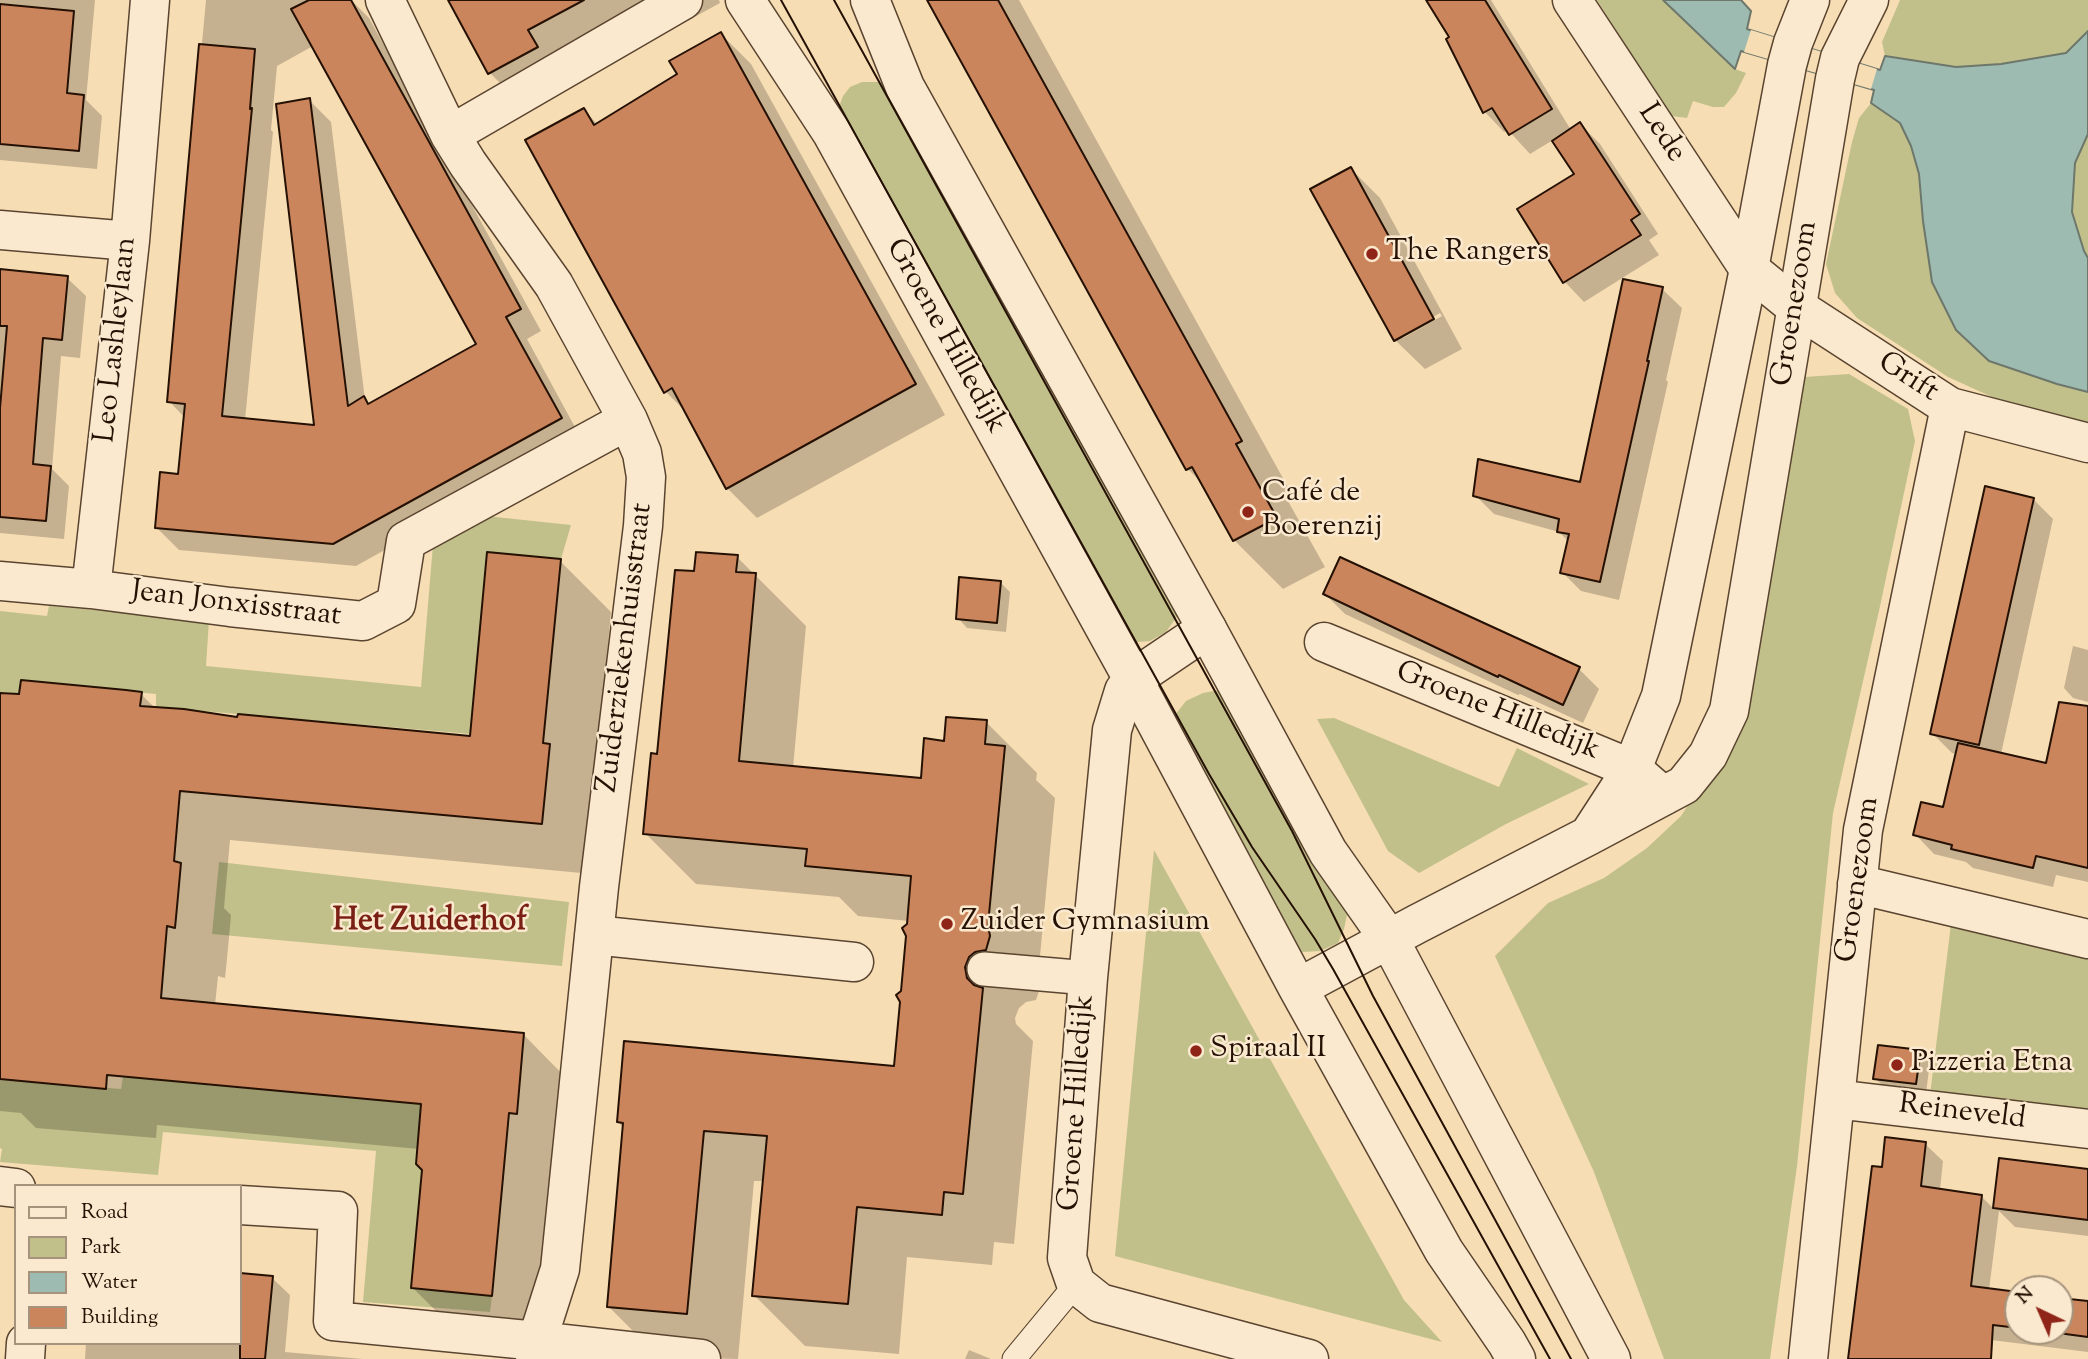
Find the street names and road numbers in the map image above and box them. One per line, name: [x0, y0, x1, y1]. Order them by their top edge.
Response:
street label: Lede: [1628, 98, 1692, 170]
street label: Groenezoom: [1766, 219, 1828, 389]
street label: Groene Hilledijk: [876, 233, 1012, 441]
street label: Leo Lashleylaan: [89, 236, 147, 444]
street label: Grift: [1870, 346, 1944, 412]
street label: Zuiderziekenhuisstraat: [591, 501, 663, 795]
street label: Jean Jonxisstraat: [129, 575, 343, 637]
street label: Groene Hilledijk: [1390, 656, 1604, 770]
street label: Groenezoom: [1831, 795, 1889, 965]
street label: Groene Hilledijk: [1053, 994, 1105, 1212]
street label: Reineveld: [1896, 1088, 2028, 1140]

